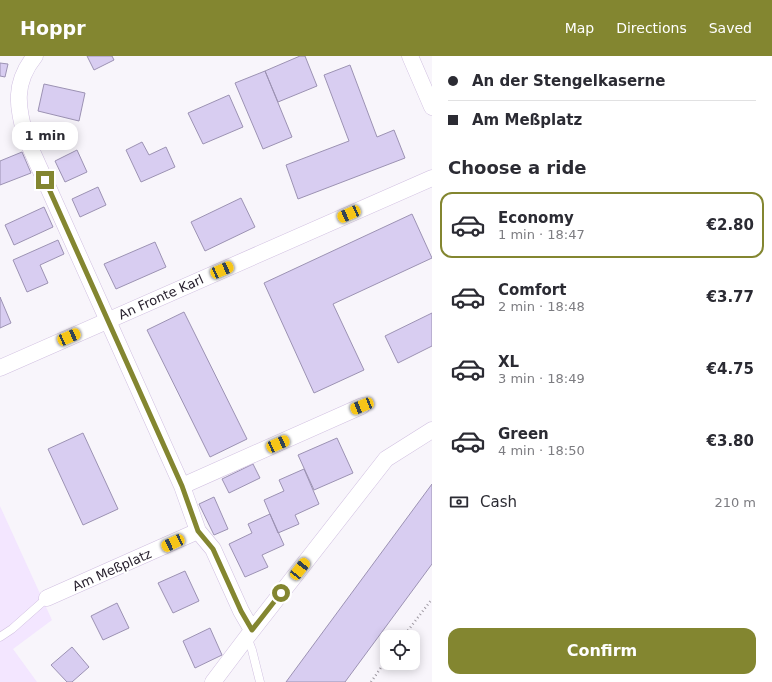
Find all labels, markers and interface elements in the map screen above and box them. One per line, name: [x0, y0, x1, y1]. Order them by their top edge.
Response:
text: Hoppr: [20, 17, 86, 39]
text: Map: [565, 20, 594, 36]
text: Directions: [616, 20, 687, 36]
text: Saved: [709, 20, 752, 36]
text: An der Stengelkaserne: [472, 72, 665, 90]
text: Am Meßplatz: [472, 111, 582, 129]
callout: 1 min: [12, 122, 78, 150]
text: 1 min: [25, 128, 65, 143]
text: Choose a ride: [448, 157, 587, 178]
route end: [36, 171, 54, 189]
car: [336, 204, 362, 224]
icon: car: [450, 207, 486, 243]
text: Economy: [498, 209, 574, 227]
text: €2.80: [707, 216, 754, 234]
text: 1 min · 18:47: [498, 227, 585, 242]
car: [209, 260, 235, 280]
street label: An Fronte Karl: [116, 272, 206, 322]
icon: car: [450, 279, 486, 315]
text: Comfort: [498, 281, 566, 299]
text: €3.77: [707, 288, 754, 306]
text: 2 min · 18:48: [498, 299, 585, 314]
car: [56, 327, 82, 347]
icon: car: [450, 351, 486, 387]
text: XL: [498, 353, 519, 371]
text: €4.75: [707, 360, 754, 378]
text: 3 min · 18:49: [498, 371, 585, 386]
car: [349, 396, 375, 416]
icon: car: [450, 423, 486, 459]
text: Green: [498, 425, 549, 443]
text: €3.80: [707, 432, 754, 450]
car: [265, 434, 291, 454]
text: 4 min · 18:50: [498, 443, 585, 458]
icon: cash: [448, 491, 470, 513]
text: Cash: [480, 493, 517, 511]
text: 210 m: [714, 495, 756, 510]
car: [160, 532, 186, 554]
street label: Am Meßplatz: [70, 546, 154, 594]
car: [288, 556, 312, 582]
route start: [272, 584, 290, 602]
button: Confirm: [448, 628, 756, 674]
map controls: [380, 630, 420, 670]
button: locate: [380, 630, 420, 670]

